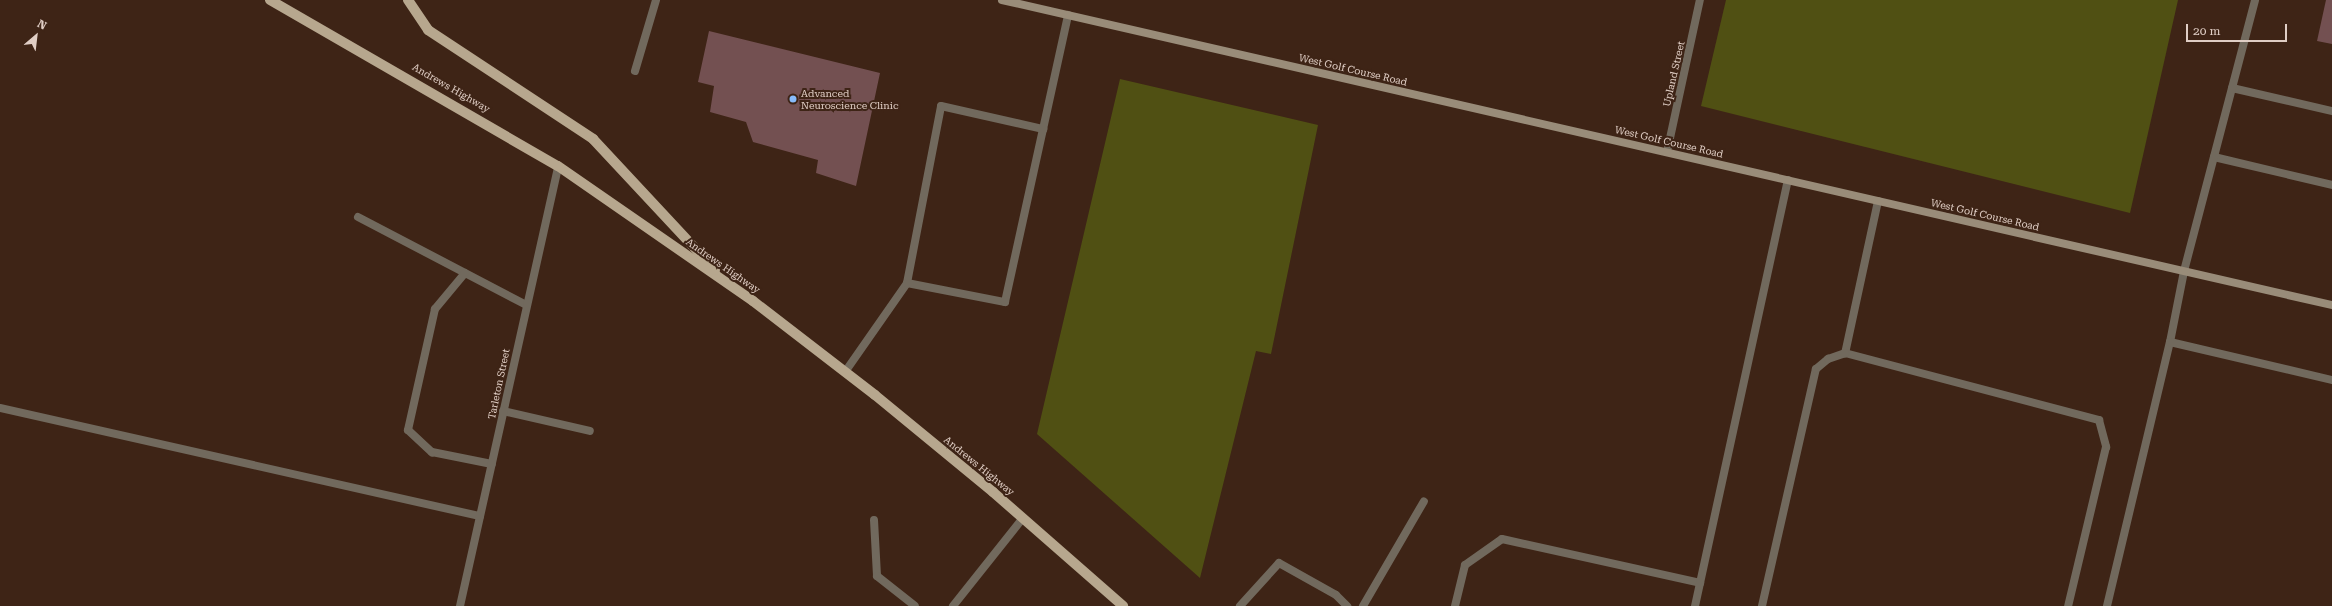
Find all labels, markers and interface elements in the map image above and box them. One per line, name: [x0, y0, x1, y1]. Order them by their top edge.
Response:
north arrow: [16, 16, 56, 56]
scale bar: [2188, 16, 2289, 42]
text: N: [35, 17, 49, 33]
text: 20 m: [2193, 24, 2220, 38]
street label: Upland Street: [1661, 40, 1687, 108]
street label: West Golf Course Road: [1298, 52, 1408, 88]
street label: Andrews Highway: [410, 61, 492, 115]
place label: Advanced Neuroscience Clinic: [801, 87, 898, 110]
marker: Advanced Neuroscience Clinic: [788, 94, 798, 104]
street label: West Golf Course Road: [1614, 124, 1724, 160]
street label: West Golf Course Road: [1930, 197, 2040, 233]
street label: Andrews Highway: [684, 236, 762, 296]
street label: Tarleton Street: [486, 348, 512, 420]
street label: Andrews Highway: [941, 434, 1017, 498]

